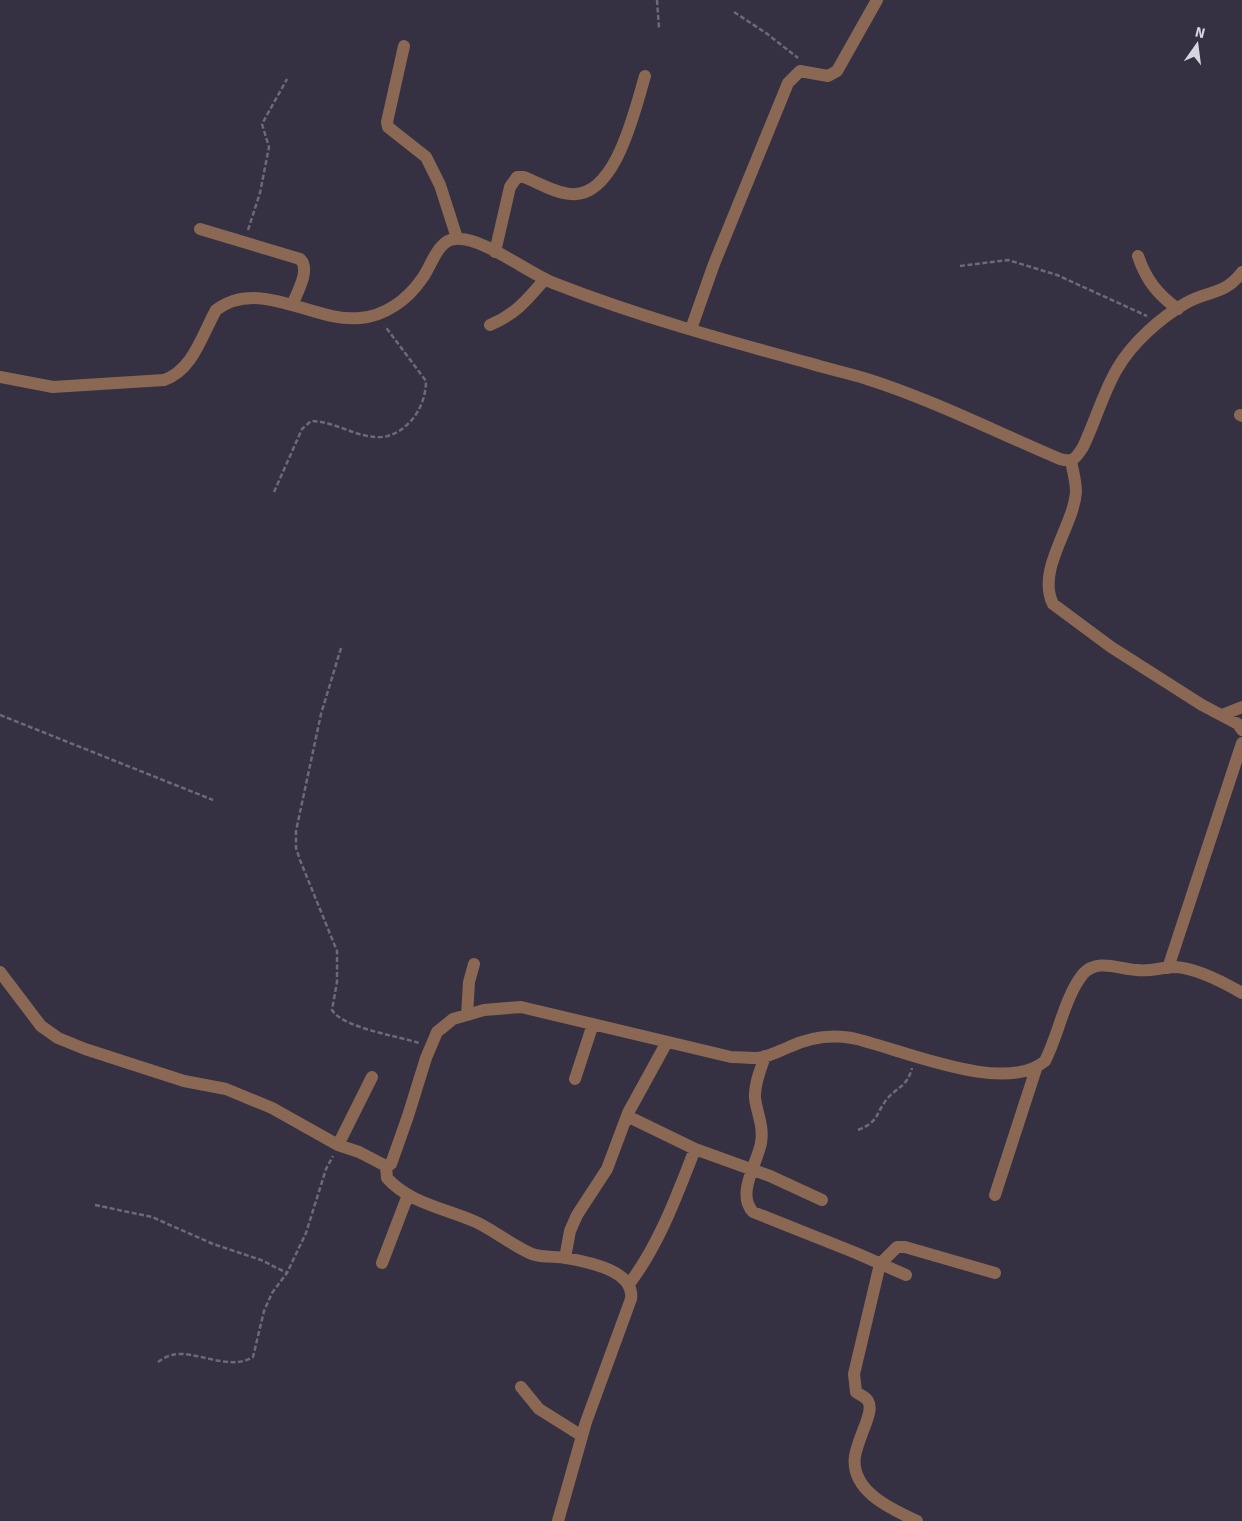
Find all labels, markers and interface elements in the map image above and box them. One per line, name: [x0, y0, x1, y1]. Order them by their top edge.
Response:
north arrow: [1172, 20, 1222, 70]
text: N: [1193, 23, 1207, 42]

